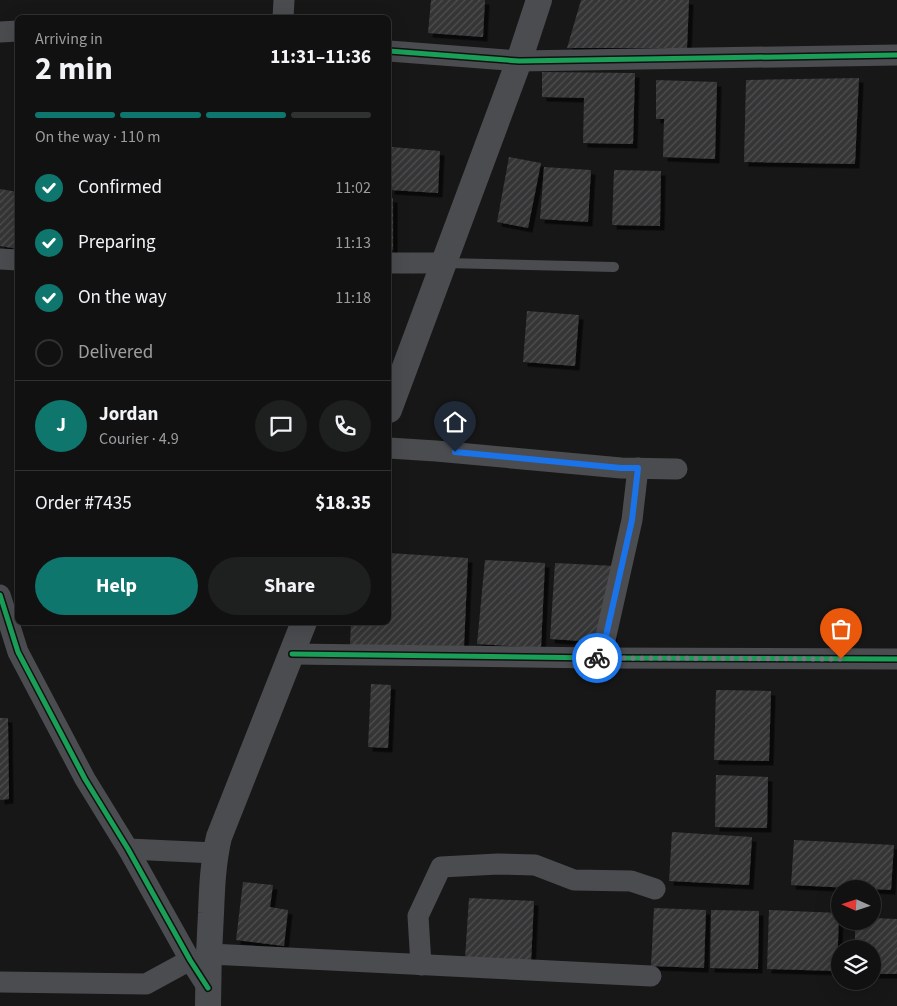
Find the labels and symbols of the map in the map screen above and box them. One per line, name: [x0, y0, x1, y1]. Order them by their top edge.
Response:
pin: [434, 401, 476, 452]
pin: [820, 608, 862, 659]
courier: [572, 633, 622, 683]
north arrow: [831, 880, 881, 930]

